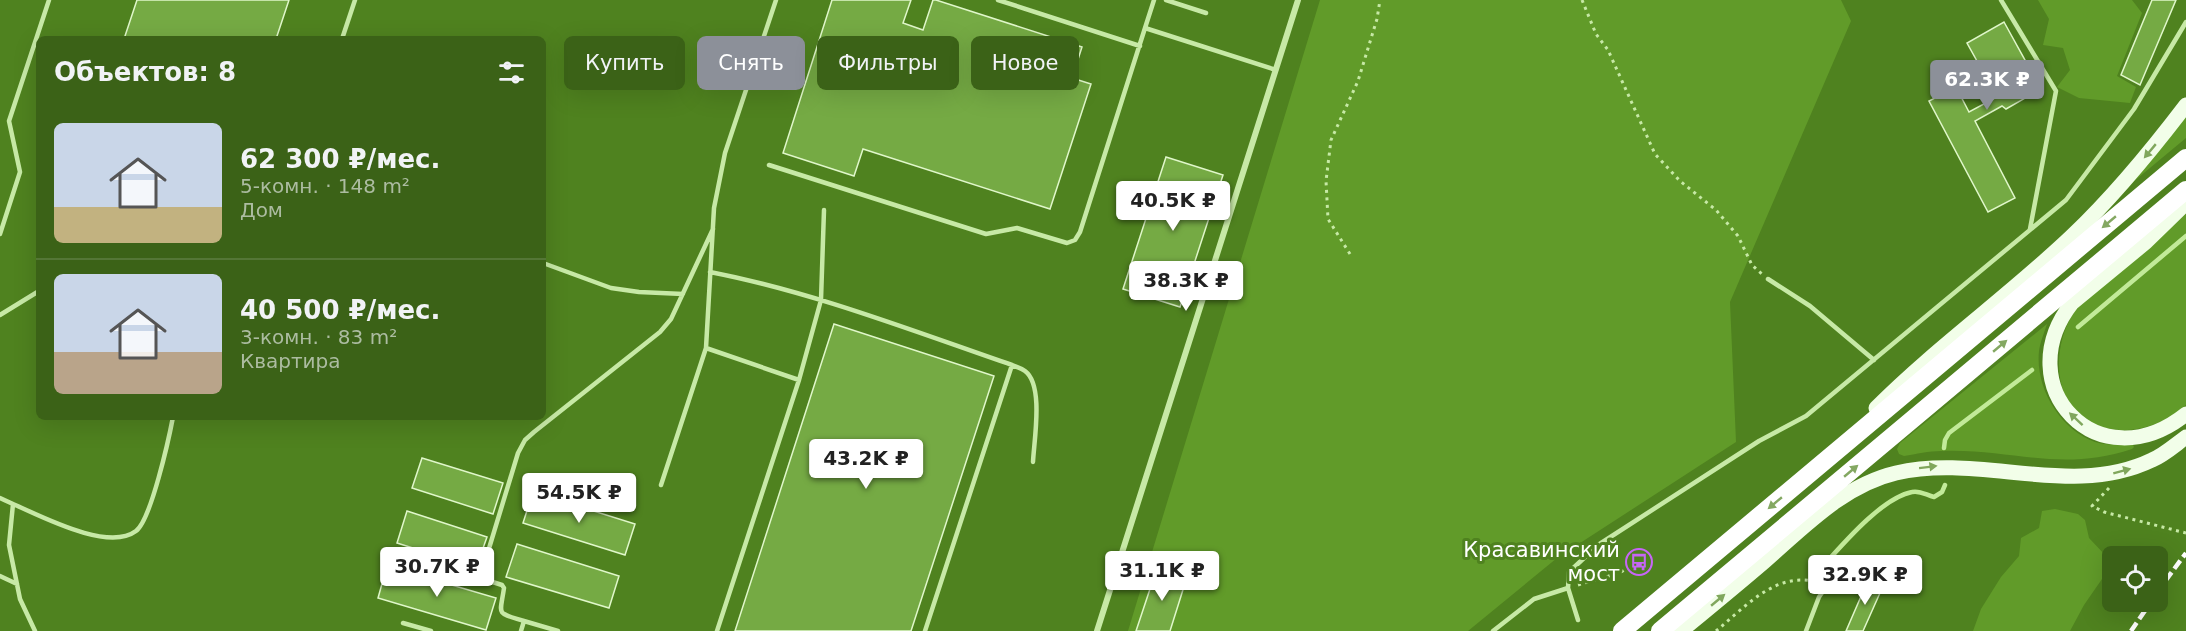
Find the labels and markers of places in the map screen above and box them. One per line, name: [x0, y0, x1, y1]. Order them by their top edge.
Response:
pin: 62.3K ₽: [1932, 60, 2042, 111]
pin: 40.5K ₽: [1118, 181, 1228, 232]
pin: 38.3K ₽: [1131, 261, 1241, 312]
pin: 43.2K ₽: [811, 439, 921, 490]
pin: 54.5K ₽: [524, 473, 634, 524]
place label: Красавинский мост: [1463, 538, 1620, 586]
pin: 30.7K ₽: [382, 547, 492, 598]
bus stop icon: Красавинский мост: [1624, 547, 1654, 577]
pin: 31.1K ₽: [1107, 551, 1217, 602]
pin: 32.9K ₽: [1810, 555, 1920, 606]

